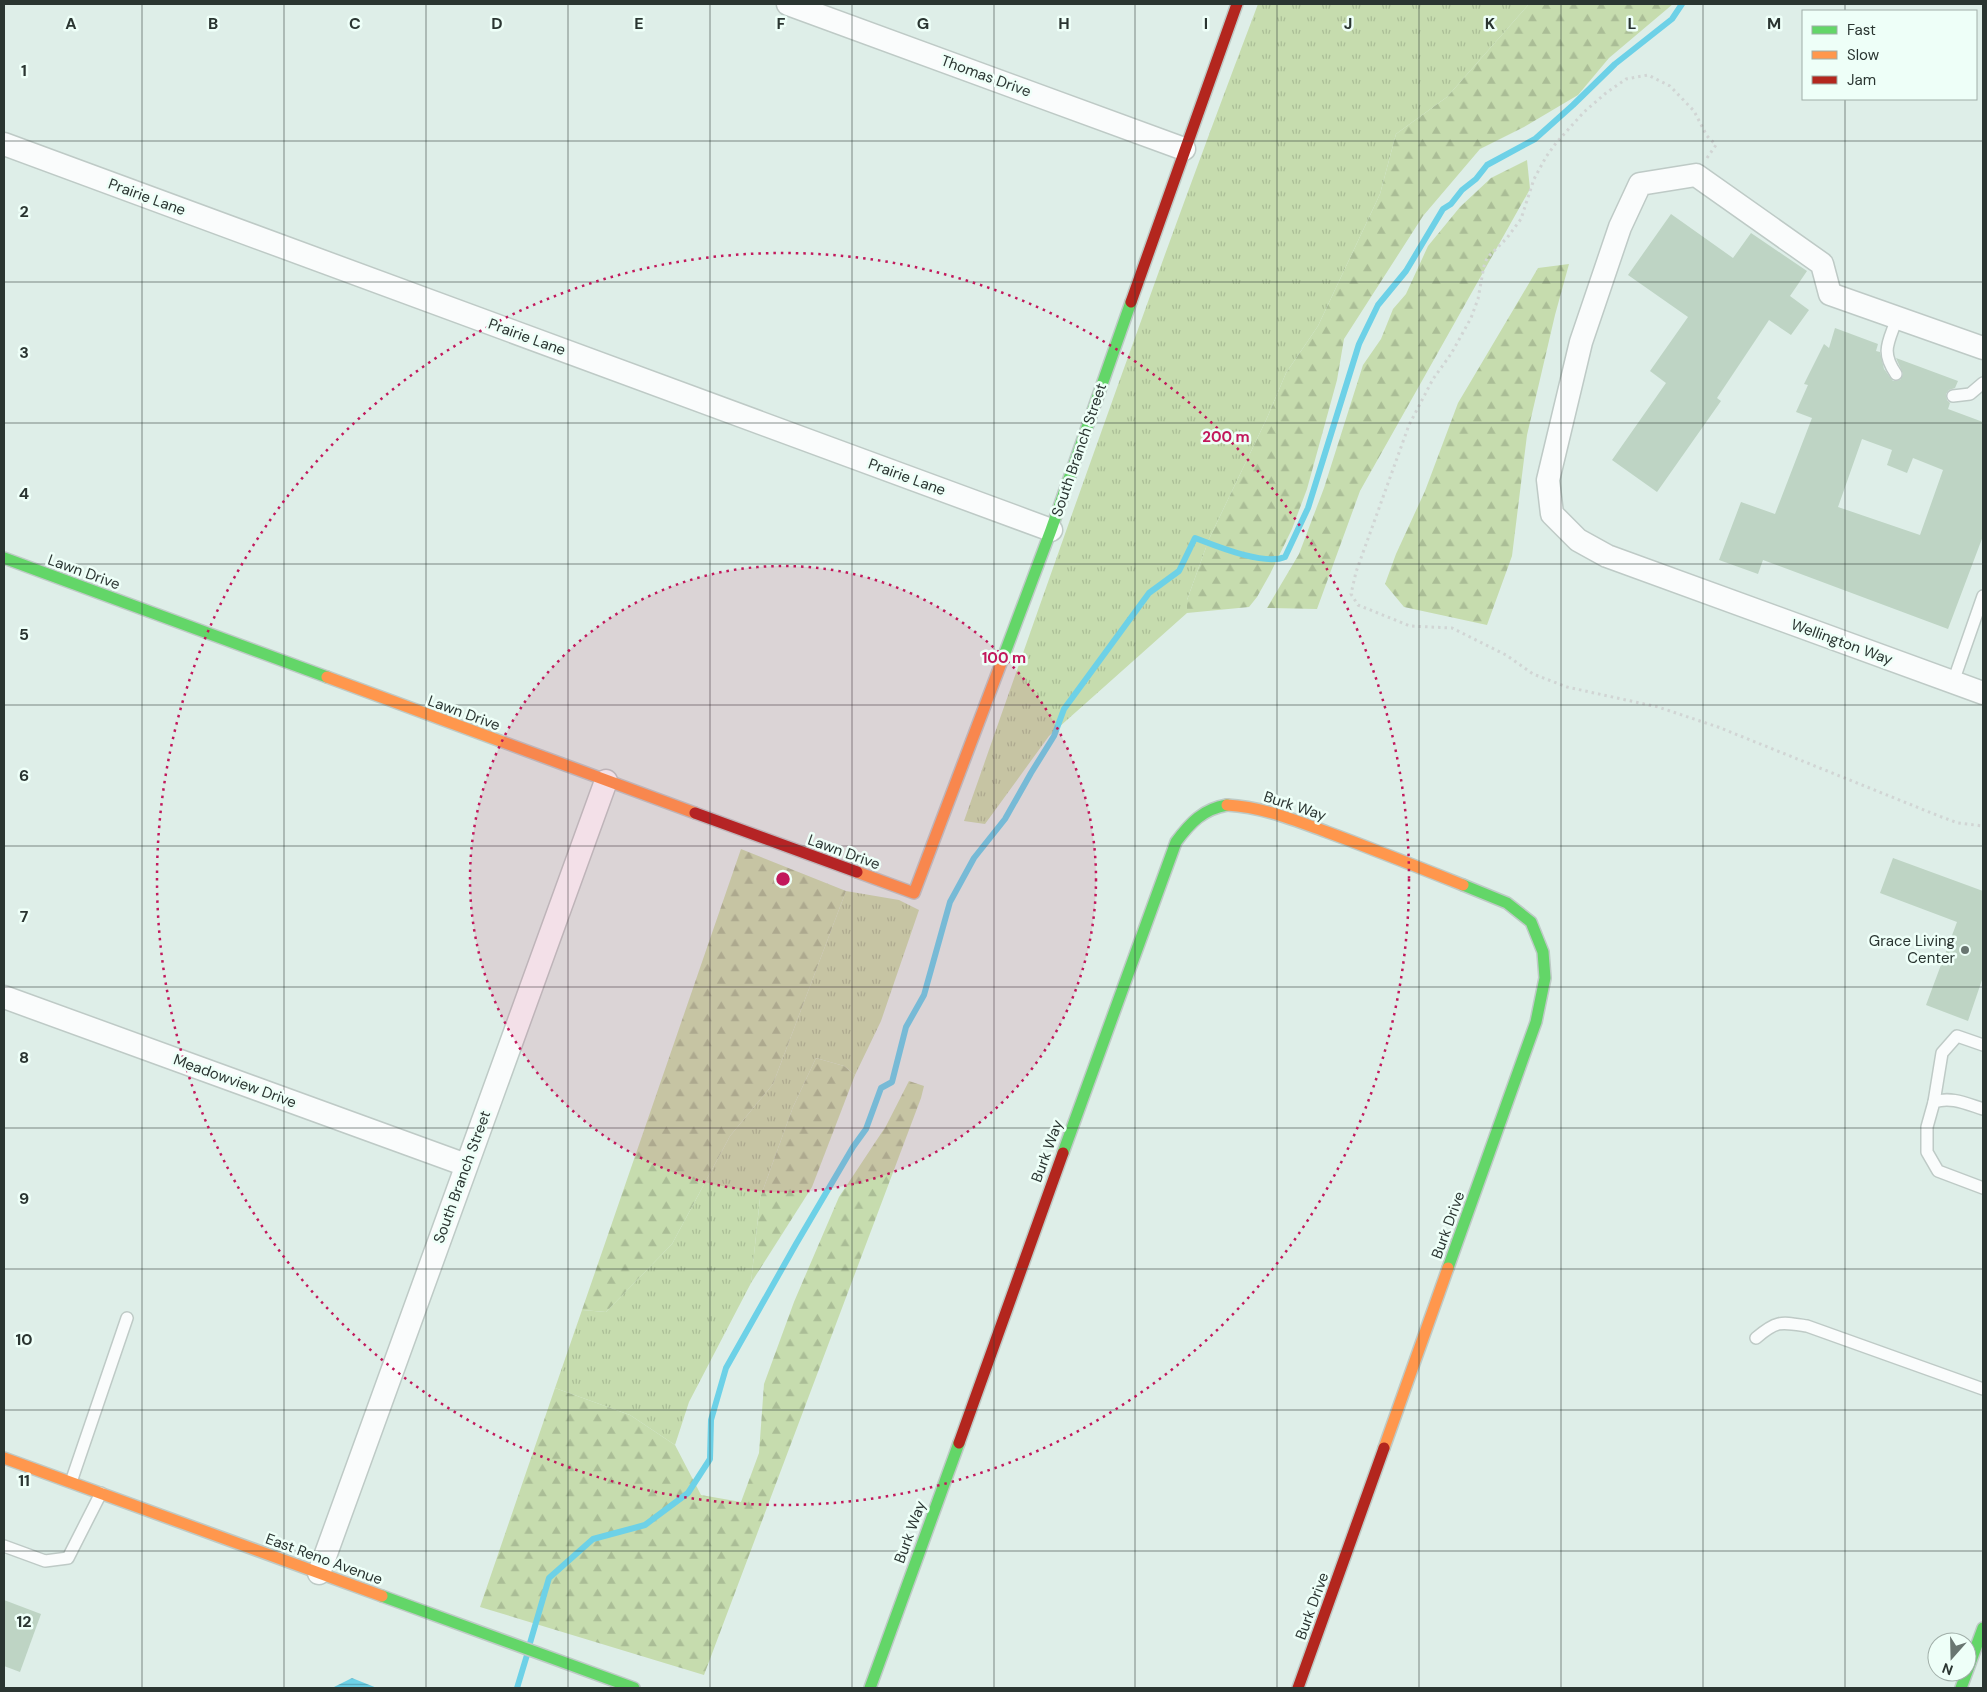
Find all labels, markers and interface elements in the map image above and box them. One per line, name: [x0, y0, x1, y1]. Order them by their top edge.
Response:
legend: [1802, 10, 1977, 100]
text: A: [65, 13, 77, 34]
text: B: [208, 13, 218, 34]
text: C: [349, 13, 361, 34]
text: D: [491, 13, 503, 34]
text: E: [634, 13, 644, 34]
text: F: [777, 13, 786, 34]
text: G: [917, 13, 929, 34]
text: H: [1058, 13, 1070, 34]
text: I: [1204, 13, 1208, 34]
text: J: [1344, 13, 1352, 34]
text: K: [1485, 13, 1496, 34]
text: L: [1628, 13, 1637, 34]
text: M: [1767, 13, 1781, 34]
text: Fast: [1847, 20, 1876, 40]
text: Slow: [1847, 45, 1880, 65]
street label: Thomas Drive: [938, 50, 1034, 102]
text: 1: [21, 60, 27, 81]
text: Jam: [1847, 70, 1876, 90]
street label: Prairie Lane: [106, 174, 188, 220]
text: 2: [19, 201, 29, 222]
street label: Prairie Lane: [486, 314, 568, 360]
text: 3: [19, 342, 29, 363]
street label: South Branch Street: [1047, 381, 1111, 519]
text: 200 m: [1202, 427, 1250, 447]
street label: Prairie Lane: [866, 454, 948, 500]
text: 4: [19, 483, 29, 504]
street label: Lawn Drive: [45, 550, 123, 594]
street label: Wellington Way: [1788, 614, 1896, 670]
text: 5: [19, 624, 29, 645]
text: 100 m: [982, 648, 1026, 668]
street label: Lawn Drive: [425, 691, 503, 735]
text: 6: [19, 765, 29, 786]
street label: Burk Way: [1261, 786, 1330, 826]
street label: Lawn Drive: [805, 830, 883, 874]
centre of rings: [774, 870, 792, 888]
text: 7: [20, 906, 29, 927]
place label: Grace Living Center: [1869, 931, 1955, 968]
marker: Grace Living Center: [1959, 944, 1971, 956]
text: 8: [19, 1047, 29, 1068]
street label: Meadowview Drive: [171, 1049, 299, 1113]
street label: South Branch Street: [429, 1108, 495, 1246]
street label: Burk Way: [1027, 1117, 1068, 1185]
text: 9: [19, 1188, 29, 1209]
street label: Burk Drive: [1427, 1189, 1469, 1261]
text: 10: [15, 1329, 33, 1350]
text: 11: [18, 1470, 30, 1491]
street label: Burk Way: [890, 1498, 931, 1566]
street label: East Reno Avenue: [263, 1529, 385, 1589]
street label: Burk Drive: [1291, 1570, 1333, 1642]
text: 12: [16, 1611, 32, 1632]
north arrow: [1927, 1632, 1977, 1682]
text: N: [1940, 1659, 1955, 1679]

